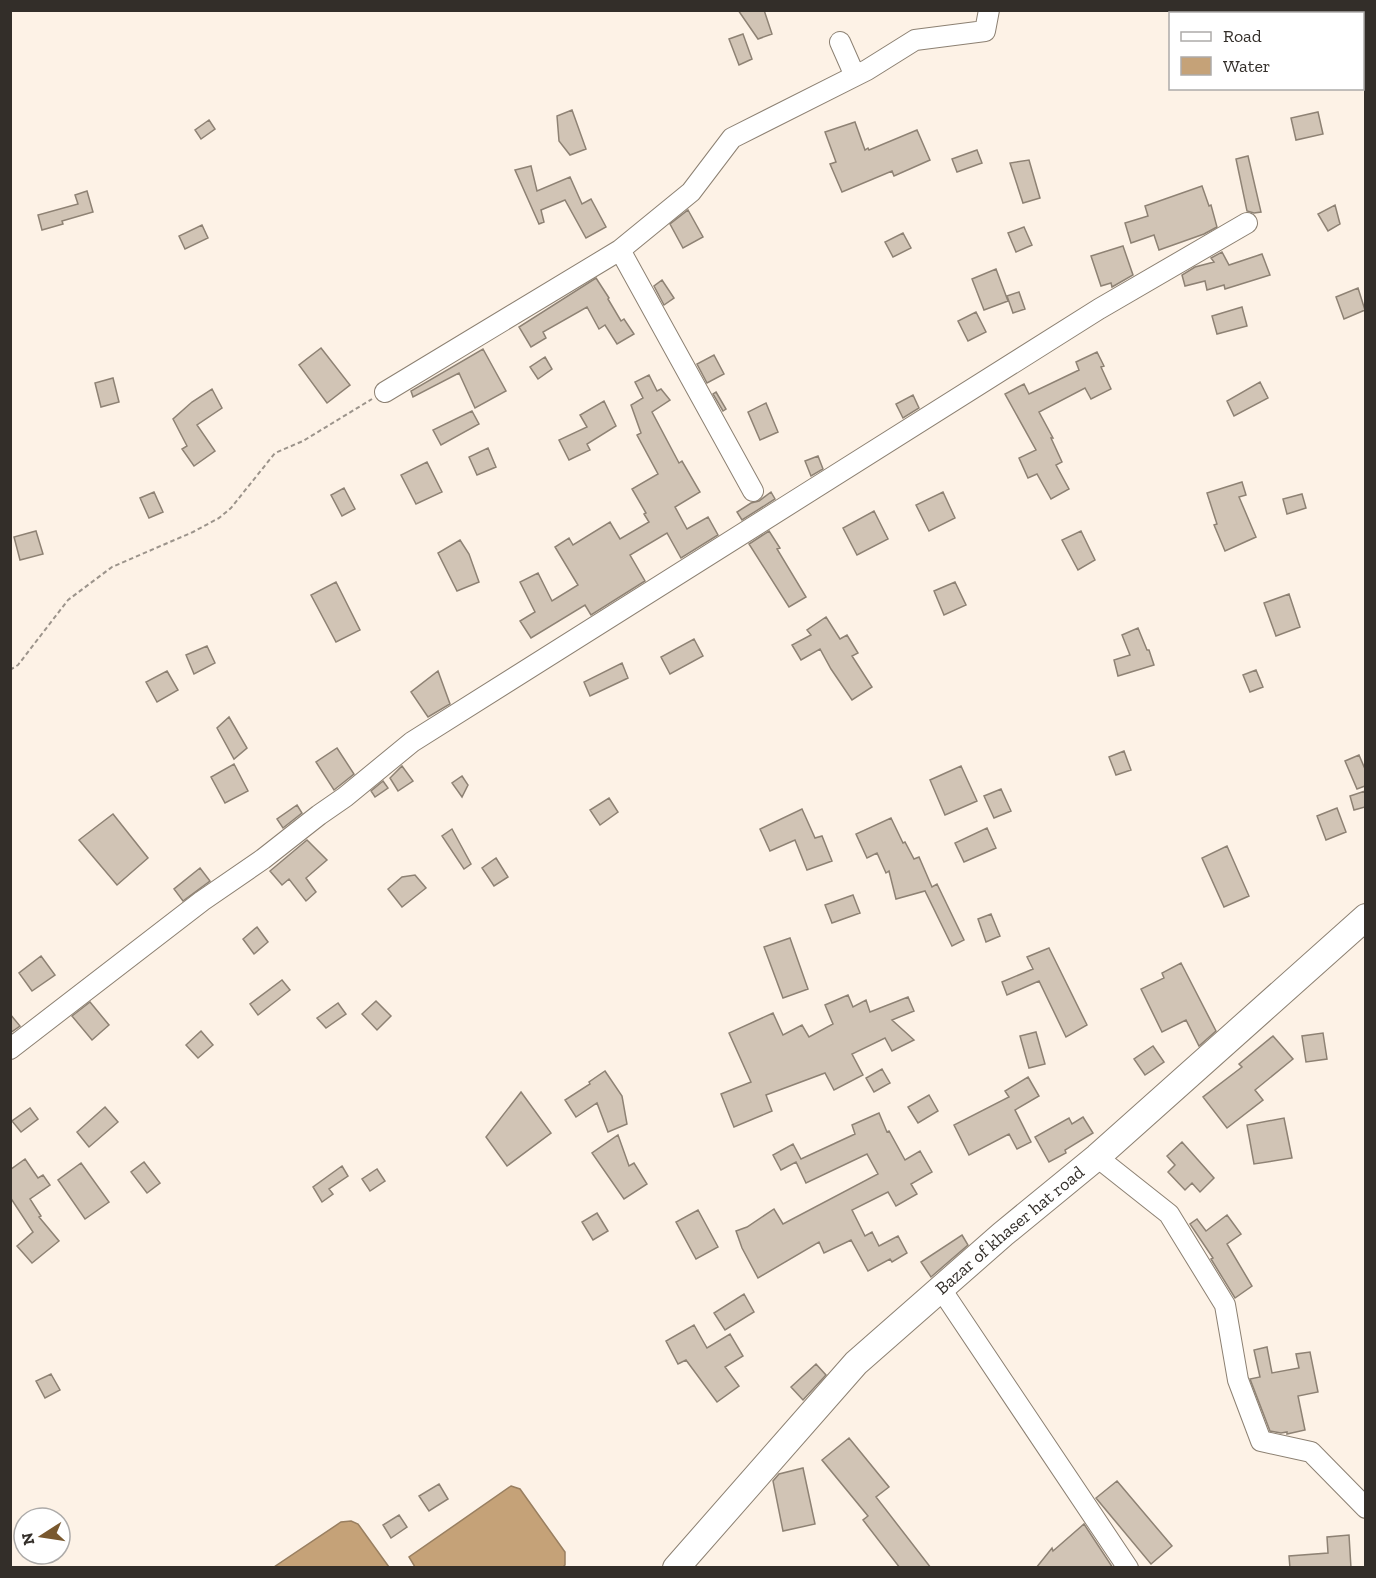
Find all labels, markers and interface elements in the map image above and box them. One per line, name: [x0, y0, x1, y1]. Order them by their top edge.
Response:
legend: [1169, 12, 1364, 90]
text: Road: [1223, 25, 1262, 47]
text: Water: [1223, 55, 1270, 77]
street label: Bazar of khaser hat road: [931, 1161, 1089, 1299]
north arrow: [12, 1506, 72, 1566]
text: N: [17, 1531, 38, 1547]

